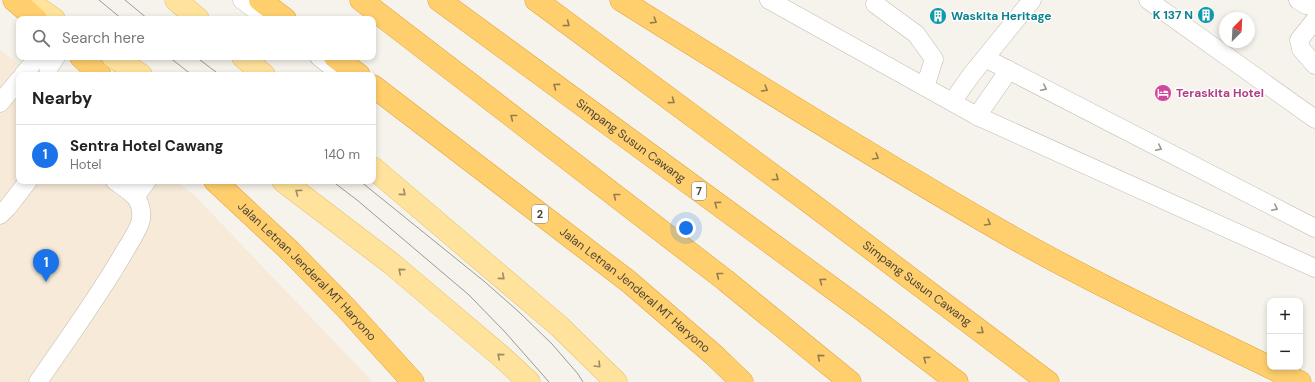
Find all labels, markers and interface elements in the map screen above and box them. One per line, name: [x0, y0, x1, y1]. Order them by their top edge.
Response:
building icon: K 137 N: [1196, 5, 1216, 25]
building icon: Waskita Heritage: [928, 6, 948, 26]
place label: K 137 N: [1153, 7, 1193, 23]
place label: Waskita Heritage: [951, 8, 1052, 24]
north arrow: [1219, 12, 1255, 48]
search box: [16, 16, 376, 60]
one-way arrow: [650, 16, 657, 23]
one-way arrow: [562, 19, 569, 26]
icon: search: [30, 27, 52, 49]
text: Search here: [62, 28, 145, 48]
hotel icon: Teraskita Hotel: [1153, 83, 1173, 103]
one-way arrow: [553, 84, 560, 91]
one-way arrow: [1040, 84, 1047, 91]
one-way arrow: [761, 85, 768, 92]
place label: Teraskita Hotel: [1176, 85, 1264, 101]
text: Nearby: [32, 87, 92, 109]
street label: Simpang Susun Cawang: [573, 95, 689, 186]
one-way arrow: [667, 96, 674, 103]
one-way arrow: [510, 115, 517, 122]
text: Sentra Hotel Cawang: [70, 136, 223, 156]
one-way arrow: [1155, 143, 1163, 151]
text: 1: [43, 146, 47, 163]
text: 140 m: [324, 146, 360, 163]
one-way arrow: [872, 152, 879, 159]
text: Hotel: [70, 156, 102, 173]
one-way arrow: [772, 173, 779, 180]
road number: 7: [692, 182, 706, 200]
one-way arrow: [398, 189, 405, 196]
one-way arrow: [295, 190, 302, 197]
one-way arrow: [613, 194, 620, 201]
street label: Jalan Letnan Jenderal MT Haryono: [234, 198, 380, 344]
one-way arrow: [714, 201, 721, 209]
one-way arrow: [1271, 203, 1278, 210]
road number: 2: [532, 205, 548, 223]
your location: [676, 218, 696, 238]
one-way arrow: [984, 218, 991, 226]
street label: Jalan Letnan Jenderal MT Haryono: [556, 224, 714, 356]
street label: Simpang Susun Cawang: [859, 237, 975, 330]
pin: 1: [33, 249, 59, 282]
one-way arrow: [399, 269, 406, 276]
one-way arrow: [497, 273, 504, 280]
one-way arrow: [716, 273, 723, 280]
one-way arrow: [819, 279, 826, 286]
map controls: [1267, 298, 1303, 370]
button: +: [1267, 298, 1303, 334]
one-way arrow: [977, 327, 984, 334]
button: −: [1267, 334, 1303, 370]
one-way arrow: [498, 353, 505, 360]
one-way arrow: [818, 355, 825, 362]
one-way arrow: [924, 356, 931, 363]
one-way arrow: [593, 360, 601, 367]

